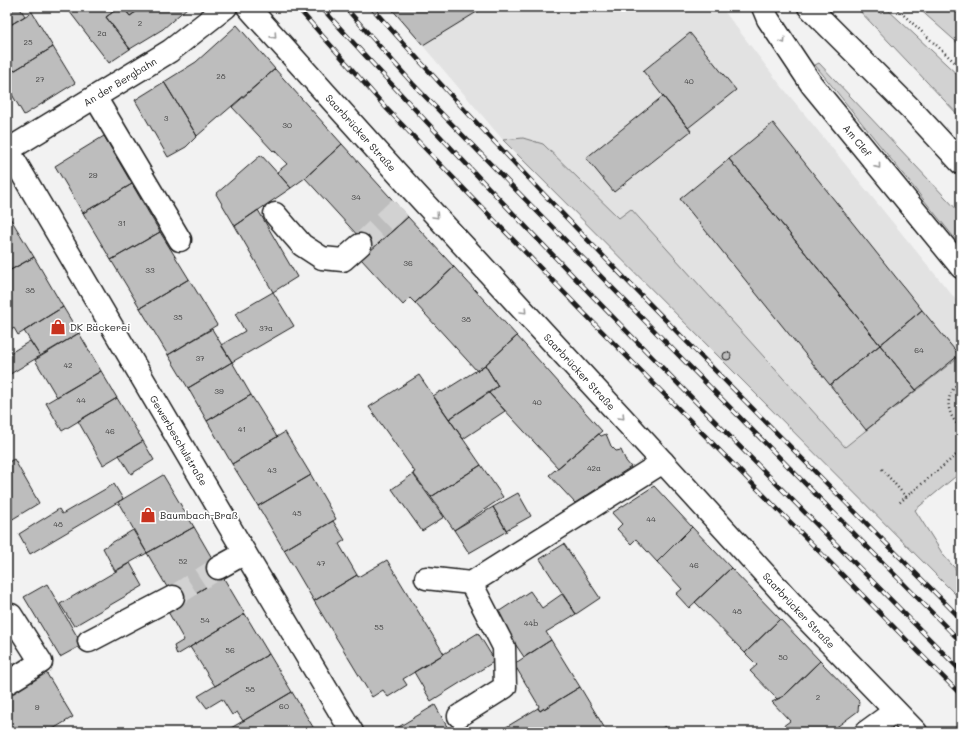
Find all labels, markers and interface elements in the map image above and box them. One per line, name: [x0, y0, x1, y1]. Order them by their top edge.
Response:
house number: 2: [138, 18, 142, 28]
house number: 2a: [97, 28, 107, 38]
one-way arrow: [269, 31, 276, 39]
one-way arrow: [778, 36, 785, 43]
house number: 25: [23, 37, 33, 47]
street label: An der Bergbahn: [80, 54, 159, 109]
house number: 28: [216, 71, 226, 81]
house number: 27: [36, 74, 45, 84]
house number: 40: [684, 76, 694, 86]
street label: Saarbrücker Straße: [322, 91, 399, 174]
house number: 3: [164, 113, 169, 123]
house number: 30: [282, 120, 292, 130]
street label: Am Clef: [840, 121, 876, 160]
one-way arrow: [874, 161, 881, 169]
house number: 29: [88, 170, 98, 180]
house number: 34: [351, 192, 361, 202]
one-way arrow: [431, 211, 438, 219]
house number: 31: [118, 218, 126, 228]
house number: 36: [403, 258, 413, 268]
house number: 33: [145, 265, 155, 275]
house number: 38: [25, 285, 35, 295]
one-way arrow: [519, 306, 527, 314]
house number: 35: [173, 312, 183, 322]
house number: 38: [461, 314, 471, 324]
shop icon: DK Bäckerei: [49, 318, 67, 336]
place label: DK Bäckerei: [70, 320, 130, 334]
house number: 37a: [259, 323, 273, 333]
street label: Saarbrücker Straße: [541, 330, 619, 413]
house number: 64: [914, 345, 924, 355]
house number: 37: [195, 353, 205, 363]
house number: 42: [63, 360, 73, 370]
house number: 39: [214, 386, 224, 396]
street label: Gewerbeschulstraße: [147, 392, 211, 488]
house number: 44: [76, 395, 86, 405]
house number: 40: [532, 397, 542, 407]
one-way arrow: [617, 412, 625, 420]
house number: 41: [238, 424, 246, 434]
house number: 46: [105, 426, 115, 436]
house number: 42a: [587, 463, 601, 473]
house number: 43: [267, 465, 277, 475]
shop icon: Baumbach-Braß: [139, 506, 157, 524]
place label: Baumbach-Braß: [160, 508, 238, 522]
house number: 45: [292, 508, 302, 518]
house number: 44: [646, 514, 656, 524]
house number: 48: [53, 519, 63, 529]
house number: 52: [178, 556, 188, 566]
house number: 47: [316, 558, 326, 568]
house number: 46: [689, 560, 699, 570]
street label: Saarbrücker Straße: [760, 569, 838, 651]
house number: 48: [732, 606, 742, 616]
house number: 54: [200, 615, 210, 625]
house number: 44b: [524, 618, 538, 628]
house number: 55: [374, 622, 384, 632]
house number: 56: [225, 645, 235, 655]
house number: 50: [778, 652, 788, 662]
house number: 58: [245, 684, 255, 694]
house number: 2: [816, 692, 820, 702]
house number: 60: [279, 701, 289, 711]
house number: 9: [35, 702, 40, 712]

